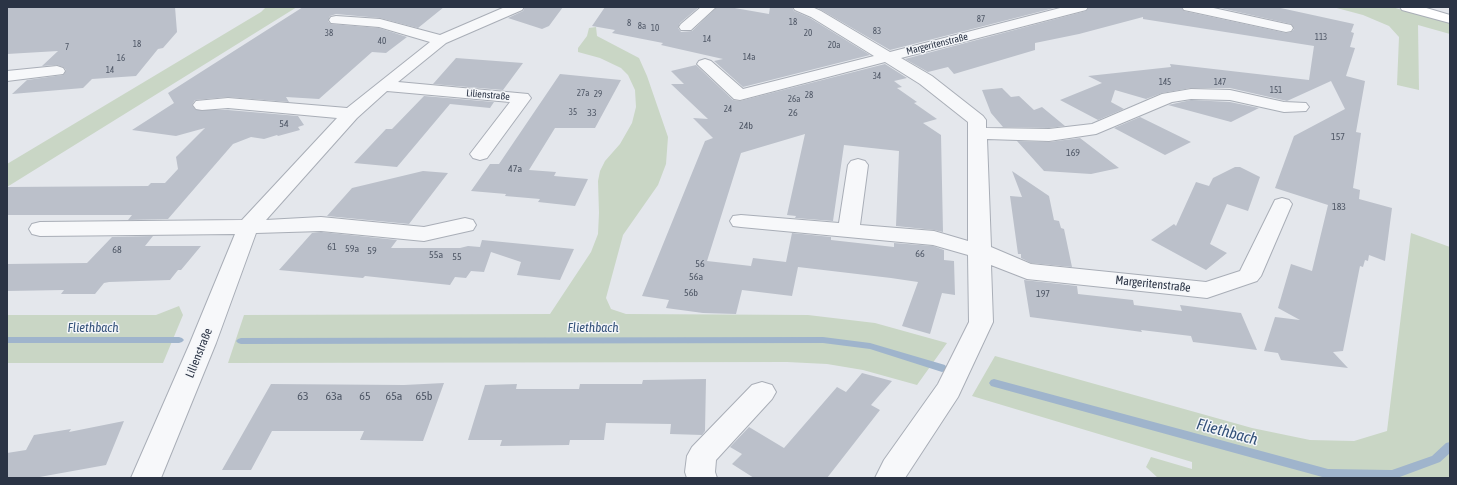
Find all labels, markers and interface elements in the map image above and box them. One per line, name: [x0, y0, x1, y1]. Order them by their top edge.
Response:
house number: 87: [977, 14, 985, 24]
house number: 18: [789, 17, 797, 27]
house number: 8: [627, 18, 631, 28]
house number: 8a: [638, 21, 646, 31]
house number: 10: [651, 23, 659, 33]
house number: 83: [873, 26, 881, 36]
house number: 38: [325, 28, 333, 38]
house number: 20: [804, 28, 812, 38]
street label: Margeritenstraße: [905, 31, 969, 57]
house number: 113: [1315, 32, 1327, 42]
house number: 14: [703, 34, 711, 44]
house number: 40: [378, 36, 386, 46]
house number: 18: [133, 39, 141, 49]
house number: 20a: [828, 40, 840, 50]
house number: 7: [65, 42, 69, 52]
house number: 14a: [743, 52, 755, 62]
house number: 16: [117, 53, 125, 63]
house number: 14: [106, 65, 114, 75]
house number: 34: [873, 71, 881, 81]
house number: 145: [1159, 77, 1171, 87]
house number: 147: [1214, 77, 1226, 87]
house number: 151: [1270, 85, 1282, 95]
street label: Lilienstraße: [466, 87, 510, 103]
house number: 27a: [577, 88, 589, 98]
house number: 29: [594, 89, 602, 99]
house number: 28: [805, 90, 813, 100]
house number: 26a: [788, 94, 800, 104]
house number: 24: [724, 104, 732, 114]
house number: 35: [569, 107, 577, 117]
house number: 33: [587, 107, 597, 119]
house number: 26: [788, 107, 798, 119]
house number: 54: [279, 118, 289, 130]
house number: 24b: [739, 120, 753, 132]
house number: 157: [1331, 131, 1345, 143]
house number: 169: [1066, 147, 1080, 159]
house number: 47a: [508, 163, 522, 175]
house number: 183: [1332, 201, 1346, 213]
house number: 61: [327, 241, 337, 253]
house number: 59a: [345, 243, 359, 255]
house number: 68: [112, 244, 122, 256]
house number: 59: [367, 245, 377, 257]
house number: 66: [915, 248, 925, 260]
house number: 55a: [429, 249, 443, 261]
house number: 55: [452, 251, 462, 263]
house number: 56: [695, 258, 705, 270]
house number: 56a: [689, 271, 703, 283]
street label: Margeritenstraße: [1115, 273, 1191, 295]
house number: 56b: [684, 287, 698, 299]
house number: 197: [1036, 288, 1050, 300]
water label: Fliethbach: [68, 320, 118, 336]
water label: Fliethbach: [568, 320, 618, 336]
street label: Lilienstraße: [183, 326, 215, 380]
house number: 63: [297, 389, 309, 403]
house number: 63a: [326, 389, 342, 403]
house number: 65: [359, 389, 371, 403]
house number: 65a: [386, 389, 402, 403]
house number: 65b: [416, 389, 432, 403]
water label: Fliethbach: [1194, 415, 1260, 449]

